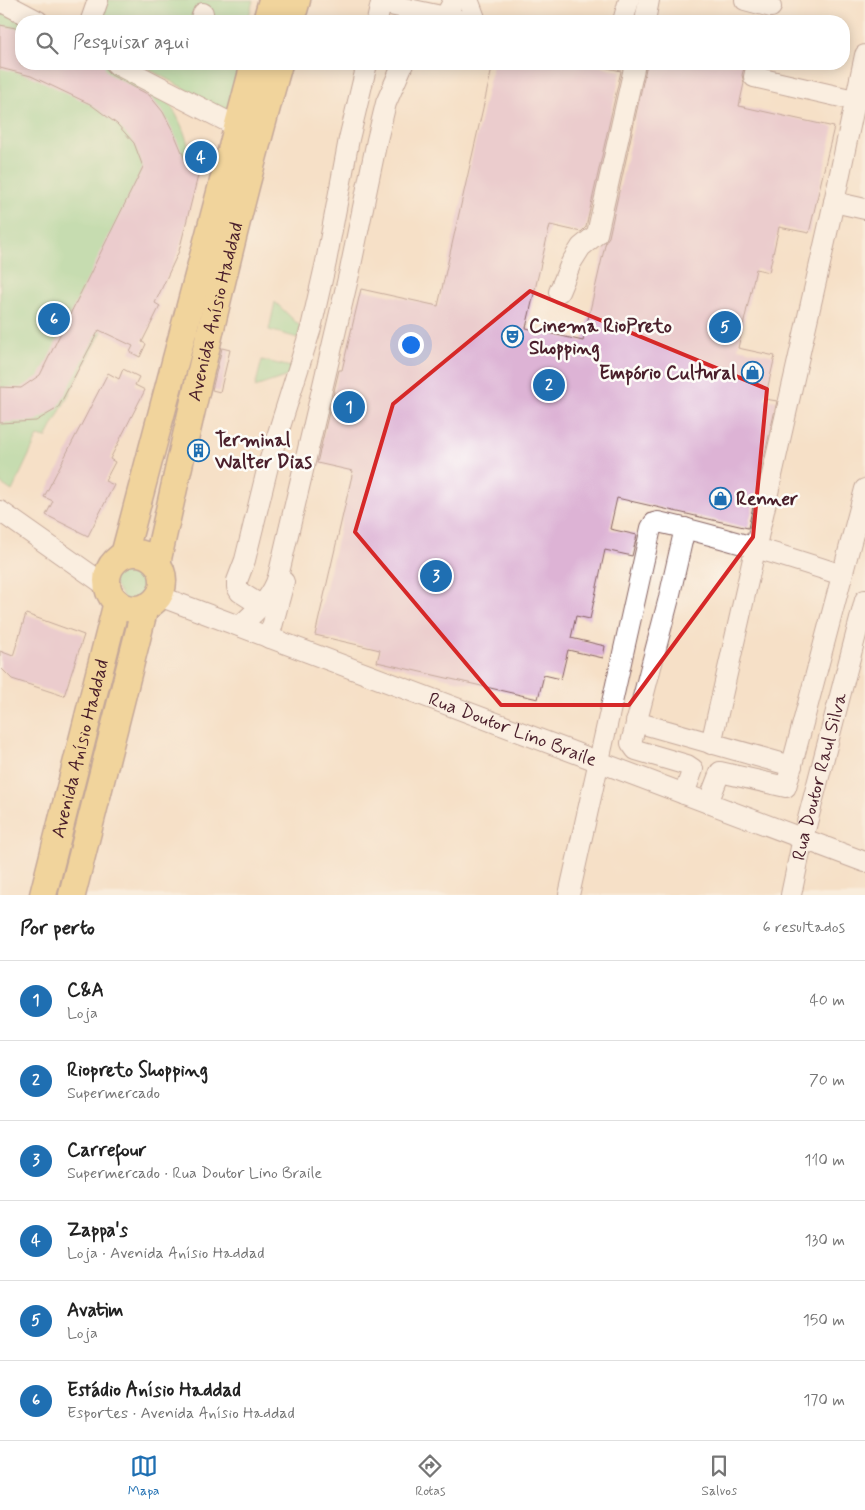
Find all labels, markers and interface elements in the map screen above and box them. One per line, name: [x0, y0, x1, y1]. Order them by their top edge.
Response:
search box: [15, 15, 850, 70]
icon: search: [33, 29, 61, 57]
text: Pesquisar aqui: [73, 30, 189, 55]
pin: 4: [185, 138, 217, 176]
street label: Avenida Anísio Haddad: [182, 219, 249, 404]
pin: 6: [38, 300, 70, 338]
pin: 5: [709, 308, 741, 346]
place label: Cinema RioPreto Shopping: [529, 314, 672, 362]
theatre icon: Cinema RioPreto Shopping: [501, 325, 525, 349]
your location: [398, 332, 424, 358]
place label: Empório Cultural: [599, 361, 736, 386]
shop icon: Empório Cultural: [740, 361, 764, 385]
pin: 2: [533, 366, 565, 404]
pin: 1: [333, 388, 365, 426]
place label: Terminal Walter Dias: [214, 428, 313, 475]
building icon: Terminal Walter Dias: [187, 439, 211, 463]
shop icon: Renner: [708, 487, 732, 511]
place label: Renner: [736, 487, 798, 512]
pin: 3: [420, 557, 452, 595]
street label: Avenida Anísio Haddad: [45, 657, 115, 841]
street label: Rua Doutor Lino Braile: [425, 686, 600, 772]
street label: Rua Doutor Raul Silva: [786, 689, 853, 862]
text: Por perto: [20, 914, 95, 942]
text: 6 resultados: [763, 917, 845, 938]
text: C&A: [67, 978, 104, 1003]
text: 1: [32, 990, 40, 1011]
text: 40 m: [809, 990, 845, 1011]
text: Loja: [67, 1003, 98, 1024]
text: Riopreto Shopping: [67, 1058, 208, 1083]
text: 2: [32, 1070, 40, 1091]
text: 70 m: [809, 1070, 845, 1091]
text: Supermercado: [67, 1083, 160, 1104]
text: Carrefour: [67, 1138, 147, 1163]
text: 3: [32, 1150, 40, 1171]
text: 110 m: [804, 1150, 845, 1171]
text: Supermercado · Rua Doutor Lino Braile: [67, 1163, 322, 1184]
text: Zappa's: [67, 1218, 128, 1243]
text: 4: [31, 1230, 41, 1251]
text: 130 m: [804, 1230, 845, 1251]
text: Loja · Avenida Anísio Haddad: [67, 1243, 264, 1264]
text: Avatim: [67, 1298, 123, 1323]
text: 5: [31, 1310, 41, 1331]
text: 150 m: [803, 1310, 845, 1331]
text: Loja: [67, 1323, 98, 1344]
text: Estádio Anísio Haddad: [67, 1378, 241, 1403]
text: 6: [32, 1390, 40, 1411]
text: 170 m: [803, 1390, 845, 1411]
text: Esportes · Avenida Anísio Haddad: [67, 1403, 295, 1424]
tab: Mapa: [128, 1452, 160, 1500]
tab: Rotas: [415, 1452, 446, 1500]
tab: Salvos: [701, 1452, 737, 1500]

